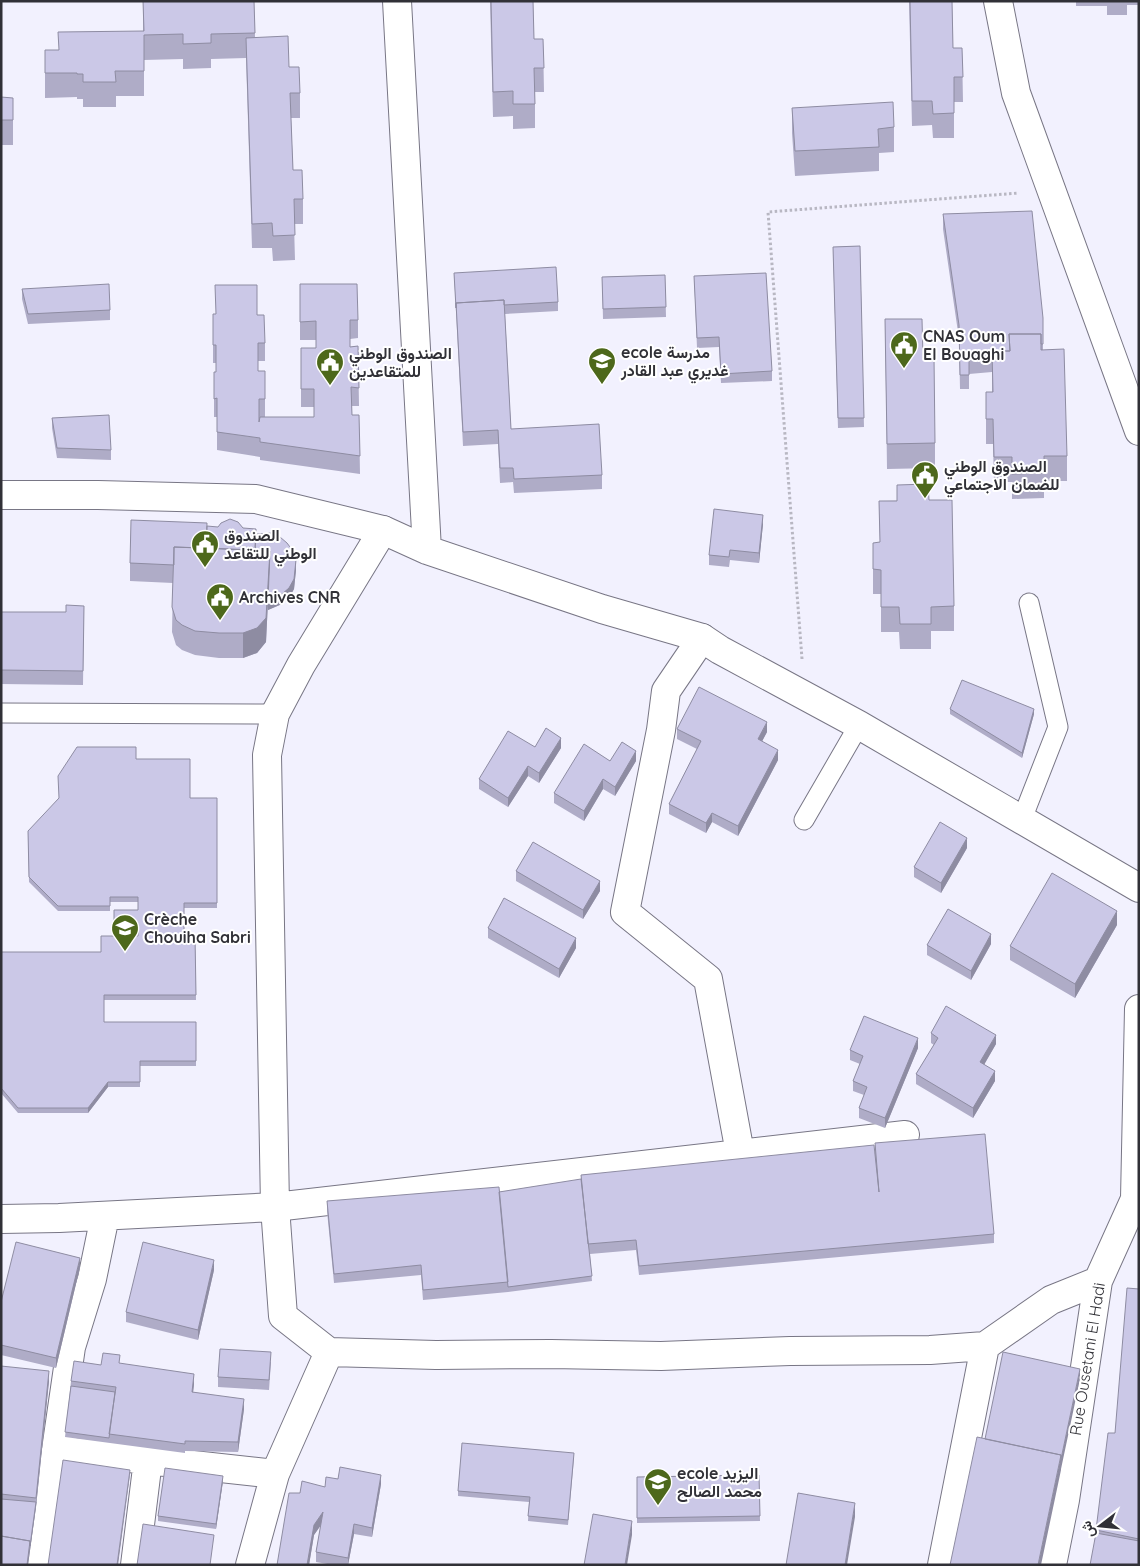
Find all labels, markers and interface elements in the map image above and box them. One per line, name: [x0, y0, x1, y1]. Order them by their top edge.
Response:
place label: CNAS Oum El Bouaghi: [923, 326, 1005, 364]
public building icon: CNAS Oum El Bouaghi: [889, 330, 919, 369]
place label: ecole مدرسة غديري عبد القادر: [620, 342, 729, 384]
place label: الصندوق الوطني للمتقاعدين: [349, 343, 452, 381]
school or university icon: ecole مدرسة غديري عبد القادر: [587, 346, 617, 385]
public building icon: الصندوق الوطني للمتقاعدين: [315, 347, 345, 386]
place label: الصندوق الوطني للضمان الاجتماعي: [944, 456, 1060, 498]
public building icon: الصندوق الوطني للضمان الاجتماعي: [910, 460, 940, 499]
place label: الصندوق الوطني للتقاعد: [224, 525, 317, 567]
public building icon: الصندوق الوطني للتقاعد: [190, 529, 220, 568]
public building icon: Archives CNR: [205, 582, 235, 621]
place label: Archives CNR: [239, 587, 341, 607]
place label: Crèche Chouiha Sabri: [144, 909, 251, 947]
school or university icon: Crèche Chouiha Sabri: [110, 913, 140, 952]
street label: Rue Ousetani El Hadi: [1065, 1281, 1109, 1437]
place label: ecole اليزيد محمد الصالح: [677, 1463, 762, 1503]
school or university icon: ecole اليزيد محمد الصالح: [643, 1467, 673, 1506]
north arrow: [1075, 1501, 1125, 1551]
text: ش: [1076, 1519, 1098, 1540]

